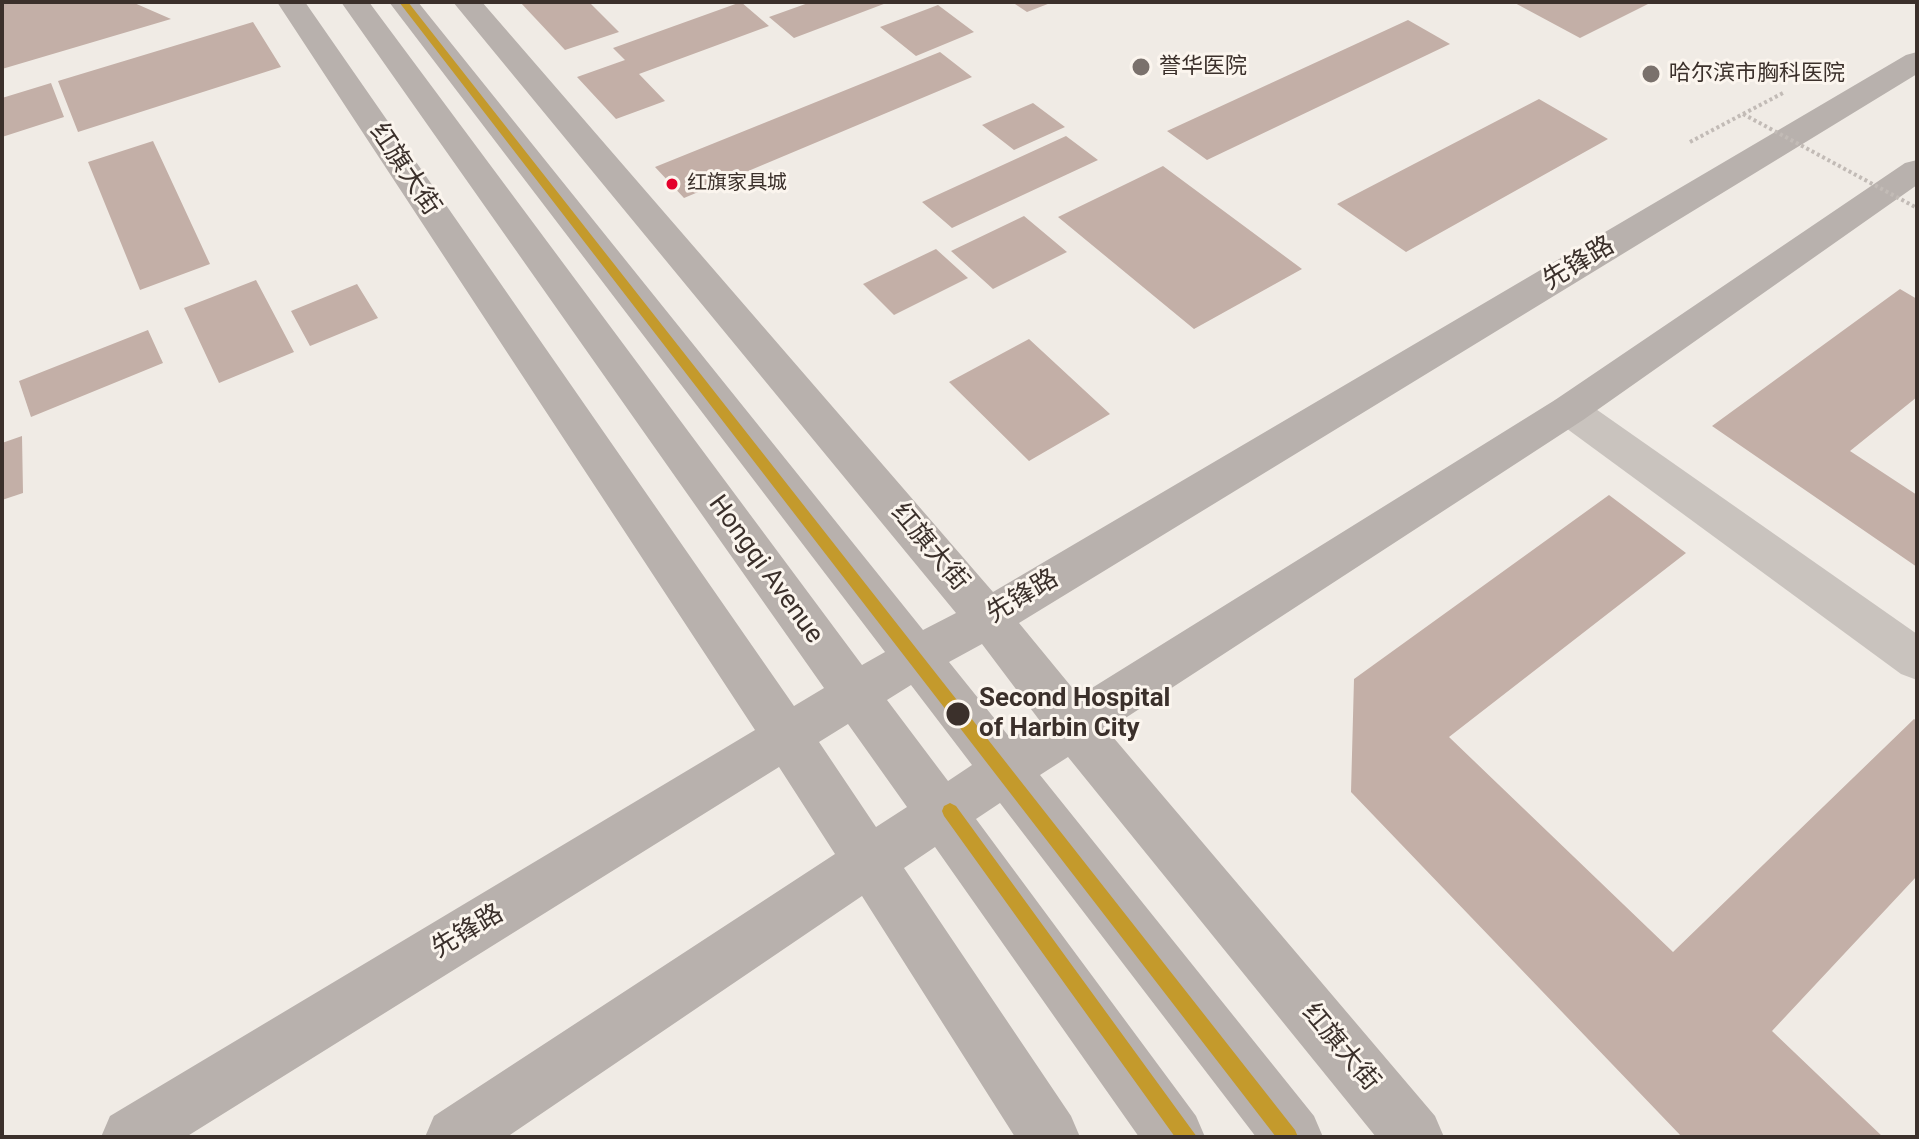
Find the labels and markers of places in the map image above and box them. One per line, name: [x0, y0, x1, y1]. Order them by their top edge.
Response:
place label: 誉华医院: [1159, 54, 1247, 80]
marker: 誉华医院: [1130, 56, 1152, 78]
place label: 哈尔滨市胸科医院: [1669, 61, 1845, 87]
marker: 哈尔滨市胸科医院: [1640, 63, 1662, 85]
place label: 红旗家具城: [687, 172, 787, 196]
marker: 红旗家具城: [664, 176, 680, 192]
place label: Second Hospital of Harbin City: [979, 683, 1170, 744]
marker: Second Hospital of Harbin City: [944, 700, 972, 728]

